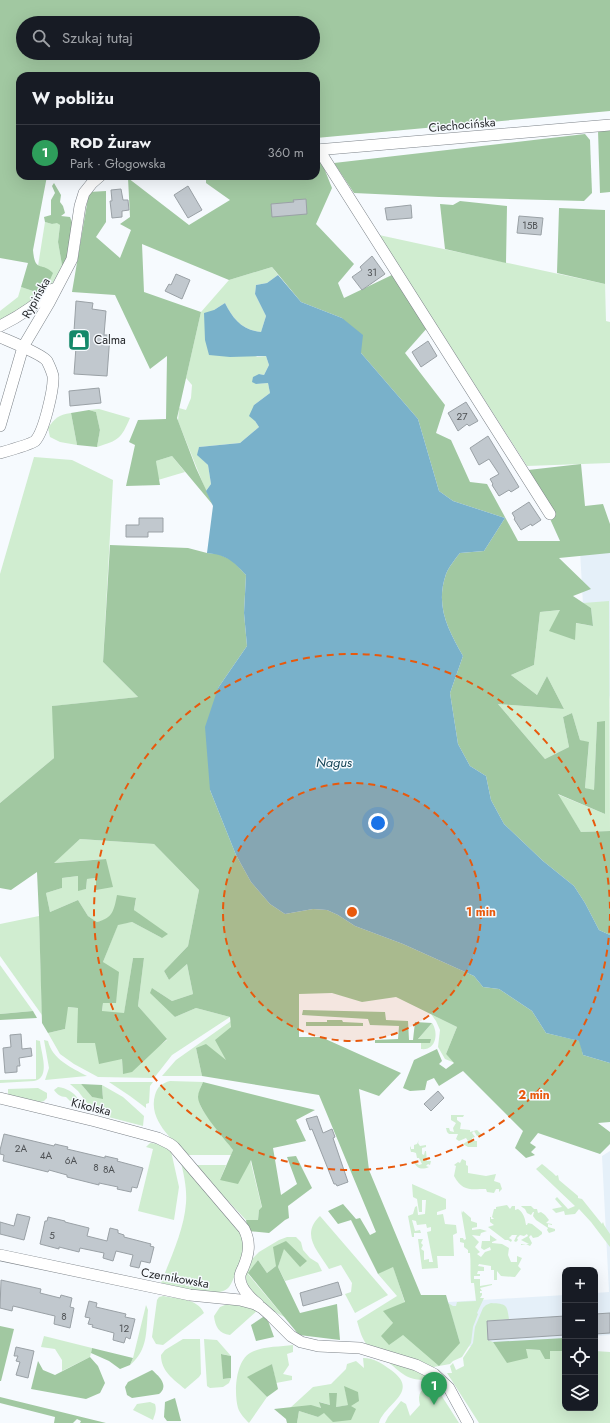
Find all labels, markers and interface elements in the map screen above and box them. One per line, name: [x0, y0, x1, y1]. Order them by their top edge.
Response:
search box: [16, 16, 320, 60]
icon: search: [30, 27, 52, 49]
text: Szukaj tutaj: [62, 27, 133, 49]
text: W pobliżu: [32, 86, 114, 110]
street label: Ciechocińska: [428, 113, 496, 137]
text: ROD Żuraw: [70, 132, 151, 154]
text: 1: [42, 143, 48, 162]
text: 360 m: [268, 143, 304, 162]
text: Park · Głogowska: [70, 154, 165, 173]
house number: 15B: [522, 218, 538, 233]
house number: 31: [367, 265, 377, 280]
street label: Rypińska: [17, 274, 55, 322]
shop icon: Calma: [66, 327, 92, 353]
place label: Calma: [94, 331, 126, 349]
house number: 27: [457, 409, 468, 424]
water label: Nagus: [316, 753, 353, 772]
your location: [368, 813, 388, 833]
text: 1 min: [466, 903, 496, 921]
centre of rings: [345, 905, 359, 919]
text: 2 min: [518, 1086, 550, 1104]
street label: Kikolska: [69, 1093, 113, 1121]
house number: 2A: [15, 1141, 28, 1156]
house number: 4A: [40, 1148, 53, 1163]
house number: 6A: [65, 1153, 78, 1168]
house number: 8: [93, 1160, 99, 1175]
house number: 8A: [103, 1162, 115, 1177]
house number: 5: [49, 1228, 55, 1243]
street label: Czernikowska: [140, 1263, 211, 1293]
map controls: [562, 1267, 598, 1411]
button: +: [562, 1267, 598, 1303]
button: −: [562, 1303, 598, 1339]
house number: 8: [61, 1309, 67, 1324]
house number: 12: [119, 1321, 129, 1336]
button: locate: [562, 1339, 598, 1375]
pin: 1: [421, 1372, 447, 1405]
button: layers: [562, 1375, 598, 1411]

